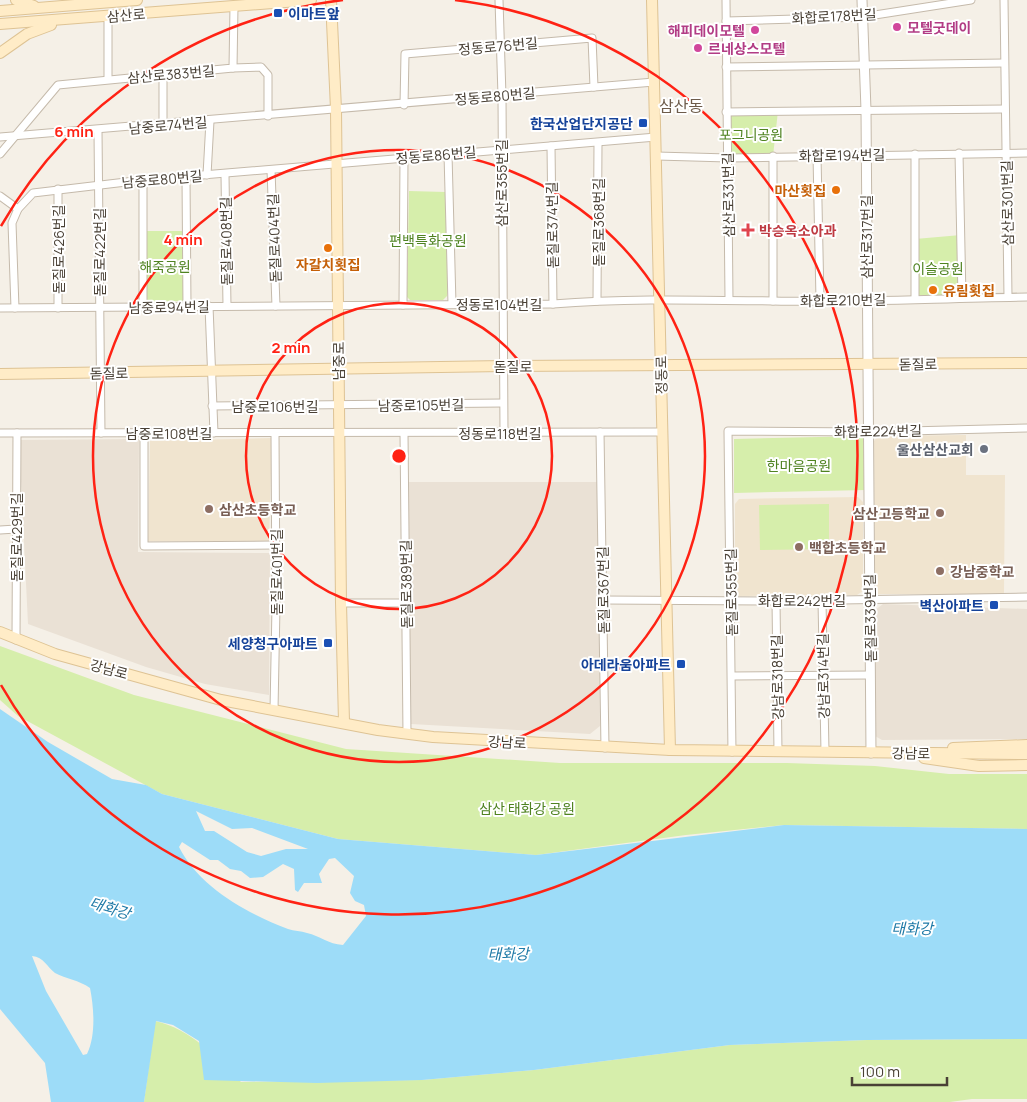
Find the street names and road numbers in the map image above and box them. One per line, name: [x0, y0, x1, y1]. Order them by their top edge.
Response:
street label: 삼산로: [106, 4, 146, 26]
street label: 화합로178번길: [791, 4, 877, 28]
street label: 정동로76번길: [457, 33, 539, 59]
street label: 삼산로383번길: [126, 61, 216, 87]
street label: 정동로80번길: [454, 83, 536, 109]
street label: 남중로74번길: [128, 112, 208, 138]
street label: 삼산로355번길: [492, 139, 511, 227]
street label: 정동로86번길: [395, 142, 477, 168]
street label: 화합로194번길: [798, 145, 886, 165]
street label: 삼산로331번길: [718, 152, 738, 238]
street label: 삼산로301번길: [997, 160, 1017, 246]
street label: 남중로80번길: [121, 166, 203, 192]
street label: 돋질로368번길: [589, 178, 608, 266]
street label: 돋질로374번길: [542, 181, 562, 269]
street label: 돋질로404번길: [263, 193, 285, 283]
street label: 삼산로317번길: [857, 195, 876, 279]
street label: 돋질로408번길: [216, 196, 236, 286]
street label: 돋질로426번길: [49, 204, 68, 294]
street label: 돋질로422번길: [90, 208, 109, 296]
street label: 화합로210번길: [800, 290, 886, 310]
street label: 정동로104번길: [456, 295, 542, 314]
street label: 남중로94번길: [128, 297, 210, 317]
street label: 남중로: [329, 342, 348, 380]
street label: 돋질로: [899, 354, 938, 374]
street label: 정동로: [651, 355, 671, 394]
street label: 돋질로: [494, 357, 532, 376]
street label: 돋질로: [90, 363, 129, 383]
street label: 남중로105번길: [378, 395, 464, 415]
street label: 남중로106번길: [231, 397, 319, 416]
street label: 화합로224번길: [834, 421, 922, 441]
street label: 남중로108번길: [126, 424, 212, 443]
street label: 정동로118번길: [458, 424, 542, 443]
street label: 돋질로429번길: [7, 492, 26, 582]
street label: 돋질로401번길: [267, 529, 286, 615]
street label: 돋질로389번길: [396, 539, 416, 629]
street label: 돋질로367번길: [593, 546, 613, 634]
street label: 돋질로355번길: [721, 548, 741, 636]
street label: 돋질로339번길: [860, 574, 880, 662]
street label: 화합로242번길: [758, 591, 846, 610]
street label: 강남로314번길: [813, 633, 833, 719]
street label: 강남로318번길: [767, 634, 787, 720]
street label: 강남로: [88, 655, 130, 683]
street label: 강남로: [487, 732, 527, 753]
street label: 강남로: [892, 743, 931, 763]

